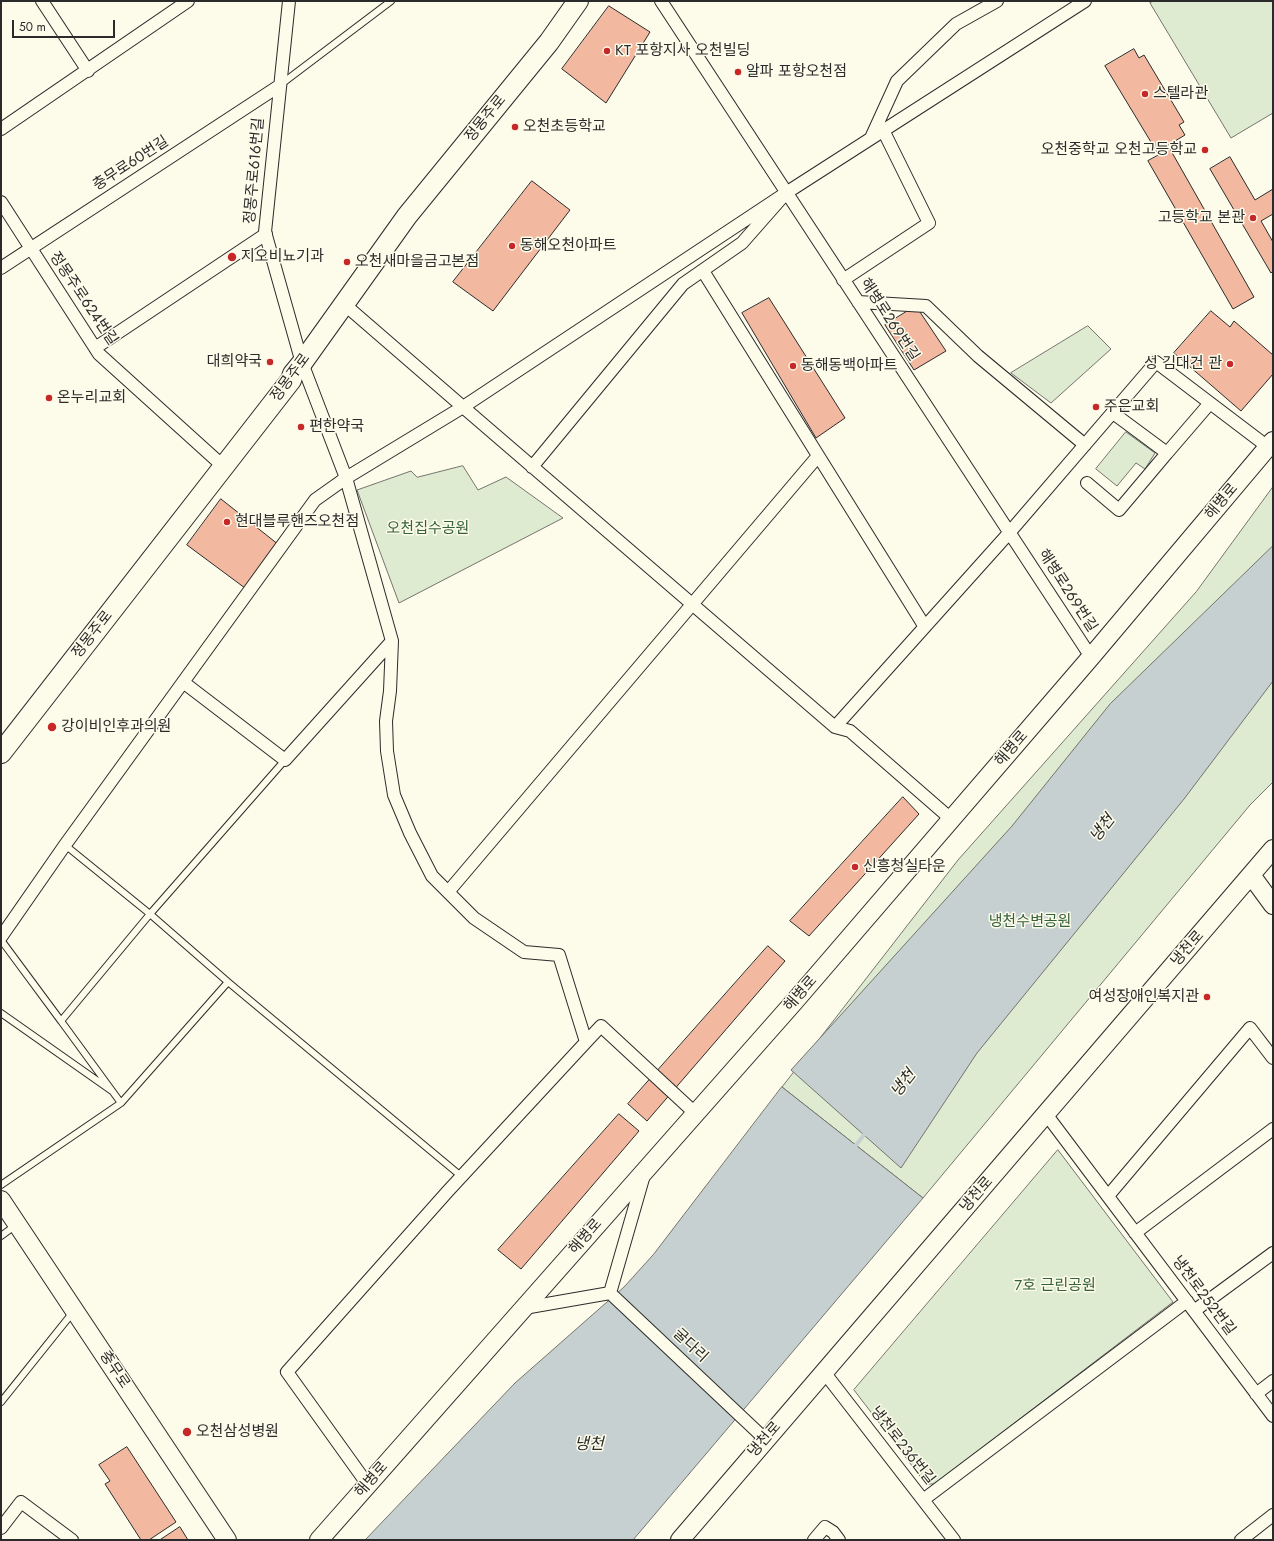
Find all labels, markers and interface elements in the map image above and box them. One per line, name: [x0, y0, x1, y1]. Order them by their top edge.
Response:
scale bar: [14, 12, 117, 38]
text: 50 m: [19, 18, 46, 36]
place label: KT 포항지사 오천빌딩: [615, 42, 750, 60]
marker: KT 포항지사 오천빌딩: [602, 46, 612, 56]
place label: 알파 포항오천점: [746, 63, 847, 81]
marker: 알파 포항오천점: [733, 67, 743, 77]
place label: 스텔라관: [1153, 85, 1208, 103]
marker: 스텔라관: [1140, 89, 1150, 99]
street label: 정몽주로: [462, 92, 510, 146]
street label: 정몽주로616번길: [241, 117, 269, 225]
place label: 오천초등학교: [523, 118, 606, 136]
marker: 오천초등학교: [510, 122, 520, 132]
street label: 충무로60번길: [90, 133, 172, 195]
place label: 오천중학교 오천고등학교: [1041, 141, 1197, 159]
marker: 오천중학교 오천고등학교: [1200, 145, 1210, 155]
place label: 고등학교 본관: [1158, 209, 1245, 227]
marker: 고등학교 본관: [1248, 213, 1258, 223]
place label: 동해오천아파트: [520, 237, 617, 255]
marker: 동해오천아파트: [507, 241, 517, 251]
place label: 지오비뇨기과: [241, 248, 324, 266]
street label: 정몽주로624번길: [45, 249, 121, 349]
marker: 지오비뇨기과: [226, 251, 238, 263]
place label: 오천새마을금고본점: [355, 253, 479, 271]
marker: 오천새마을금고본점: [342, 257, 352, 267]
street label: 해병로269번길: [856, 275, 922, 365]
street label: 정몽주로: [267, 350, 315, 406]
place label: 대희약국: [207, 353, 262, 371]
place label: 성 김대건 관: [1144, 355, 1222, 373]
marker: 대희약국: [265, 357, 275, 367]
place label: 동해동백아파트: [801, 357, 898, 375]
marker: 성 김대건 관: [1225, 359, 1235, 369]
marker: 동해동백아파트: [788, 361, 798, 371]
place label: 온누리교회: [57, 389, 126, 407]
marker: 온누리교회: [44, 393, 54, 403]
place label: 주은교회: [1104, 398, 1159, 416]
marker: 주은교회: [1091, 402, 1101, 412]
place label: 편한약국: [309, 418, 364, 436]
marker: 편한약국: [296, 422, 306, 432]
street label: 해병로: [1202, 480, 1242, 524]
place label: 현대블루핸즈오천점: [235, 513, 359, 531]
marker: 현대블루핸즈오천점: [222, 517, 232, 527]
park label: 오천집수공원: [387, 520, 469, 538]
street label: 해병로269번길: [1034, 546, 1100, 636]
street label: 정몽주로: [69, 608, 117, 662]
place label: 강이비인후과의원: [61, 718, 171, 736]
marker: 강이비인후과의원: [46, 721, 58, 733]
street label: 해병로: [992, 727, 1032, 771]
water label: 냉천: [1086, 811, 1120, 847]
place label: 신흥청실타운: [863, 858, 946, 876]
marker: 신흥청실타운: [850, 862, 860, 872]
park label: 냉천수변공원: [989, 913, 1071, 931]
street label: 냉천로: [1168, 927, 1208, 971]
street label: 해병로: [781, 972, 821, 1016]
place label: 여성장애인복지관: [1089, 988, 1199, 1006]
marker: 여성장애인복지관: [1202, 992, 1212, 1002]
water label: 냉천: [887, 1066, 921, 1102]
street label: 냉천로: [957, 1173, 997, 1217]
street label: 해병로: [566, 1215, 606, 1259]
street label: 냉천로252번길: [1167, 1253, 1239, 1339]
park label: 7호 근린공원: [1014, 1277, 1096, 1295]
street label: 굴다리: [669, 1325, 711, 1367]
street label: 충무로: [95, 1348, 133, 1392]
street label: 냉천로236번길: [866, 1403, 938, 1489]
street label: 냉천로: [745, 1418, 785, 1462]
place label: 오천삼성병원: [196, 1423, 279, 1441]
marker: 오천삼성병원: [181, 1426, 193, 1438]
water label: 냉천: [574, 1435, 604, 1455]
street label: 해병로: [352, 1458, 392, 1502]

